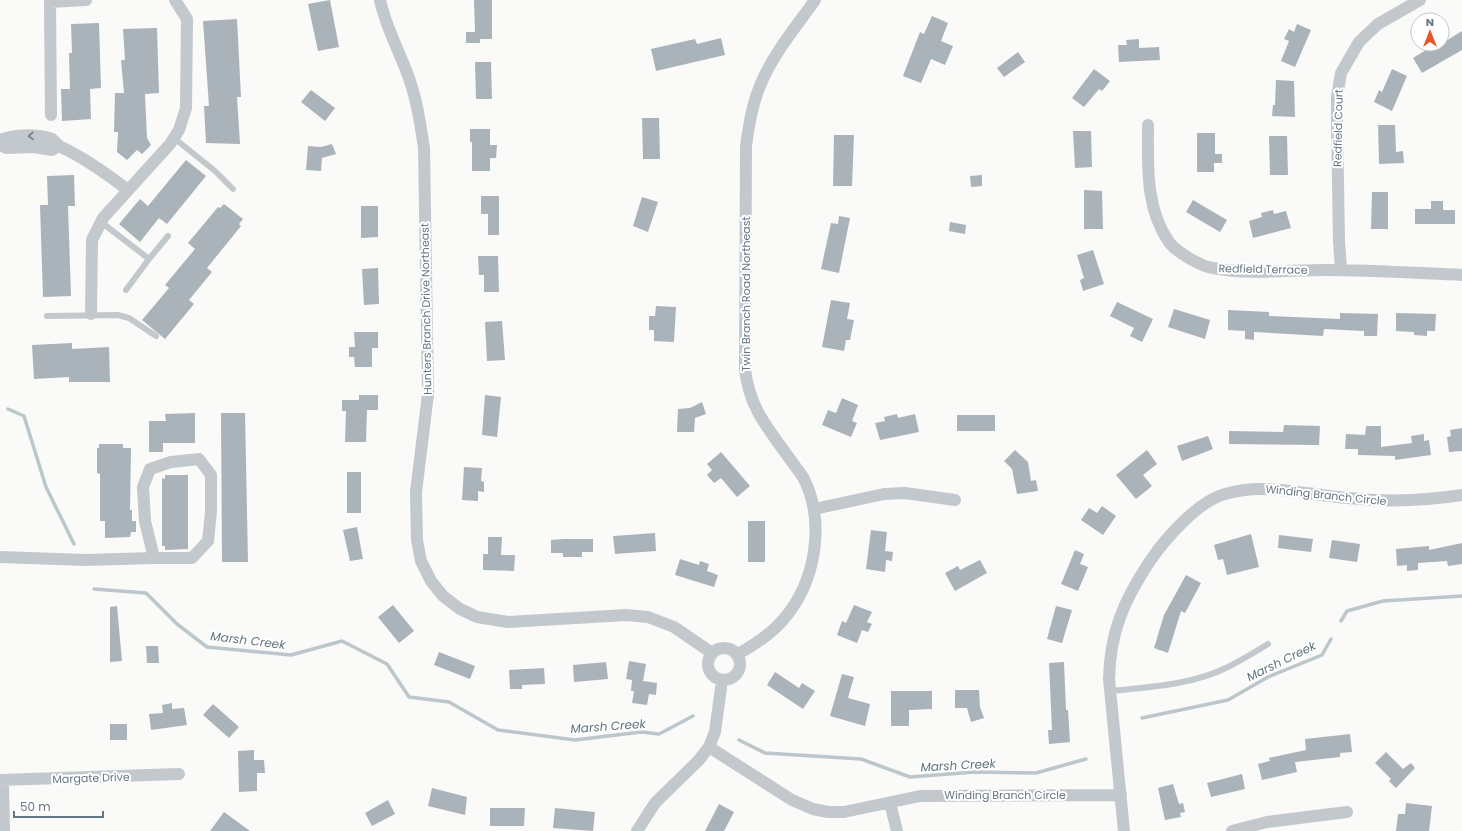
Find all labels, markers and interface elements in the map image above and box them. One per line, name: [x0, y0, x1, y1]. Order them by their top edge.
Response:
north arrow: [1410, 12, 1450, 52]
text: N: [1426, 14, 1434, 30]
street label: Redfield Court: [1329, 89, 1347, 167]
one-way arrow: [28, 132, 34, 141]
street label: Twin Branch Road Northeast: [738, 216, 754, 372]
street label: Hunters Branch Drive Northeast: [417, 223, 435, 395]
street label: Redfield Terrace: [1218, 260, 1308, 278]
street label: Winding Branch Circle: [1265, 481, 1387, 509]
water label: Marsh Creek: [210, 627, 287, 653]
water label: Marsh Creek: [1243, 637, 1319, 685]
water label: Marsh Creek: [570, 715, 647, 737]
water label: Marsh Creek: [920, 755, 997, 775]
street label: Margate Drive: [52, 769, 130, 787]
street label: Winding Branch Circle: [944, 787, 1066, 803]
scale bar: [14, 793, 103, 819]
text: 50 m: [20, 798, 51, 815]

